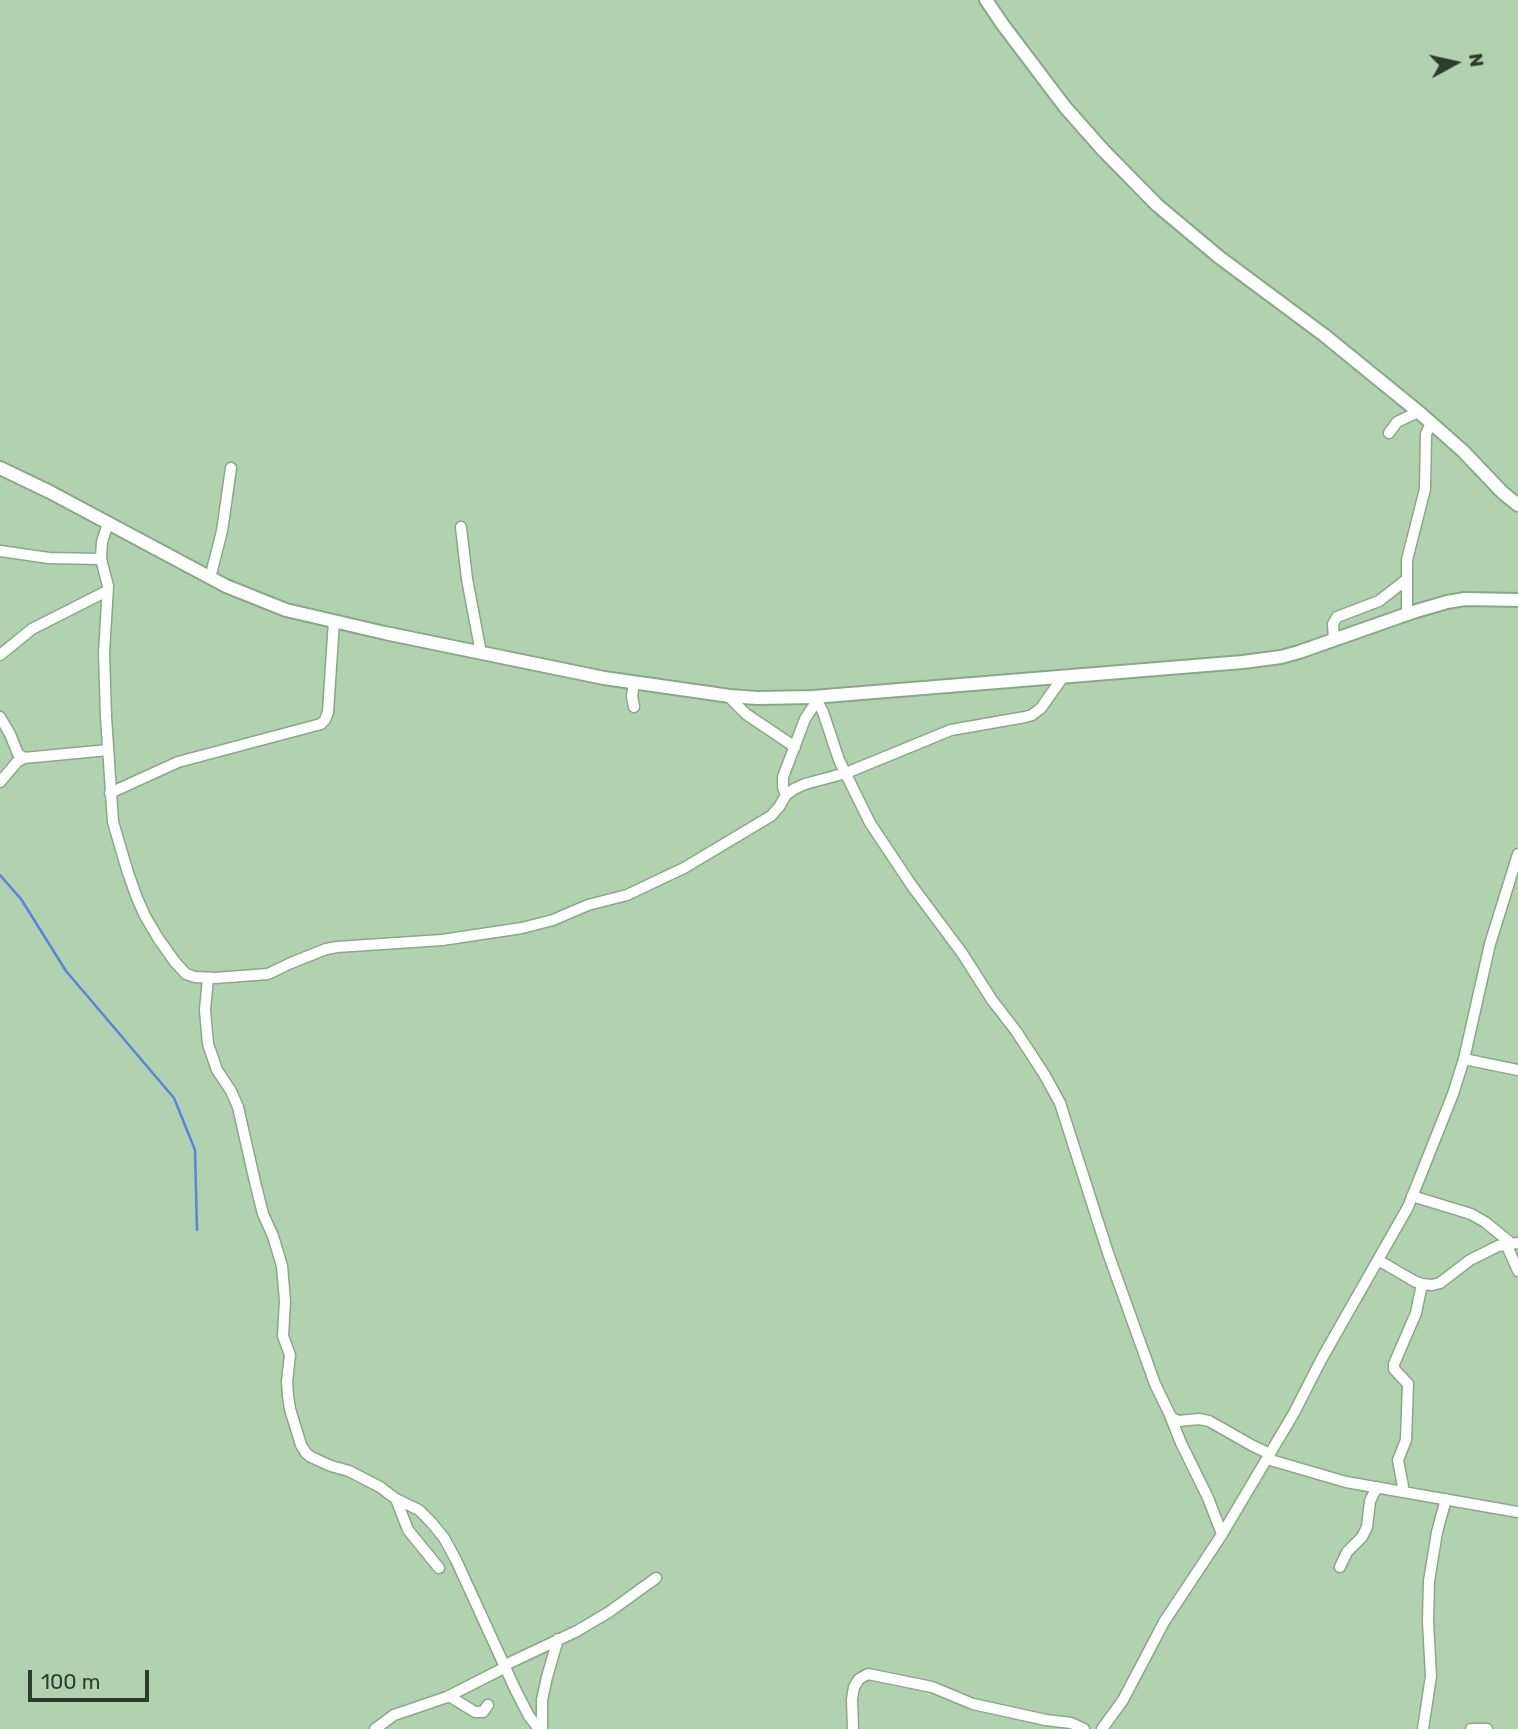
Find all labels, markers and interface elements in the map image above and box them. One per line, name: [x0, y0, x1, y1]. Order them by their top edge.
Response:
north arrow: [1420, 28, 1490, 98]
text: N: [1464, 52, 1489, 68]
scale bar: [32, 1656, 152, 1700]
text: 100 m: [41, 1669, 100, 1694]

